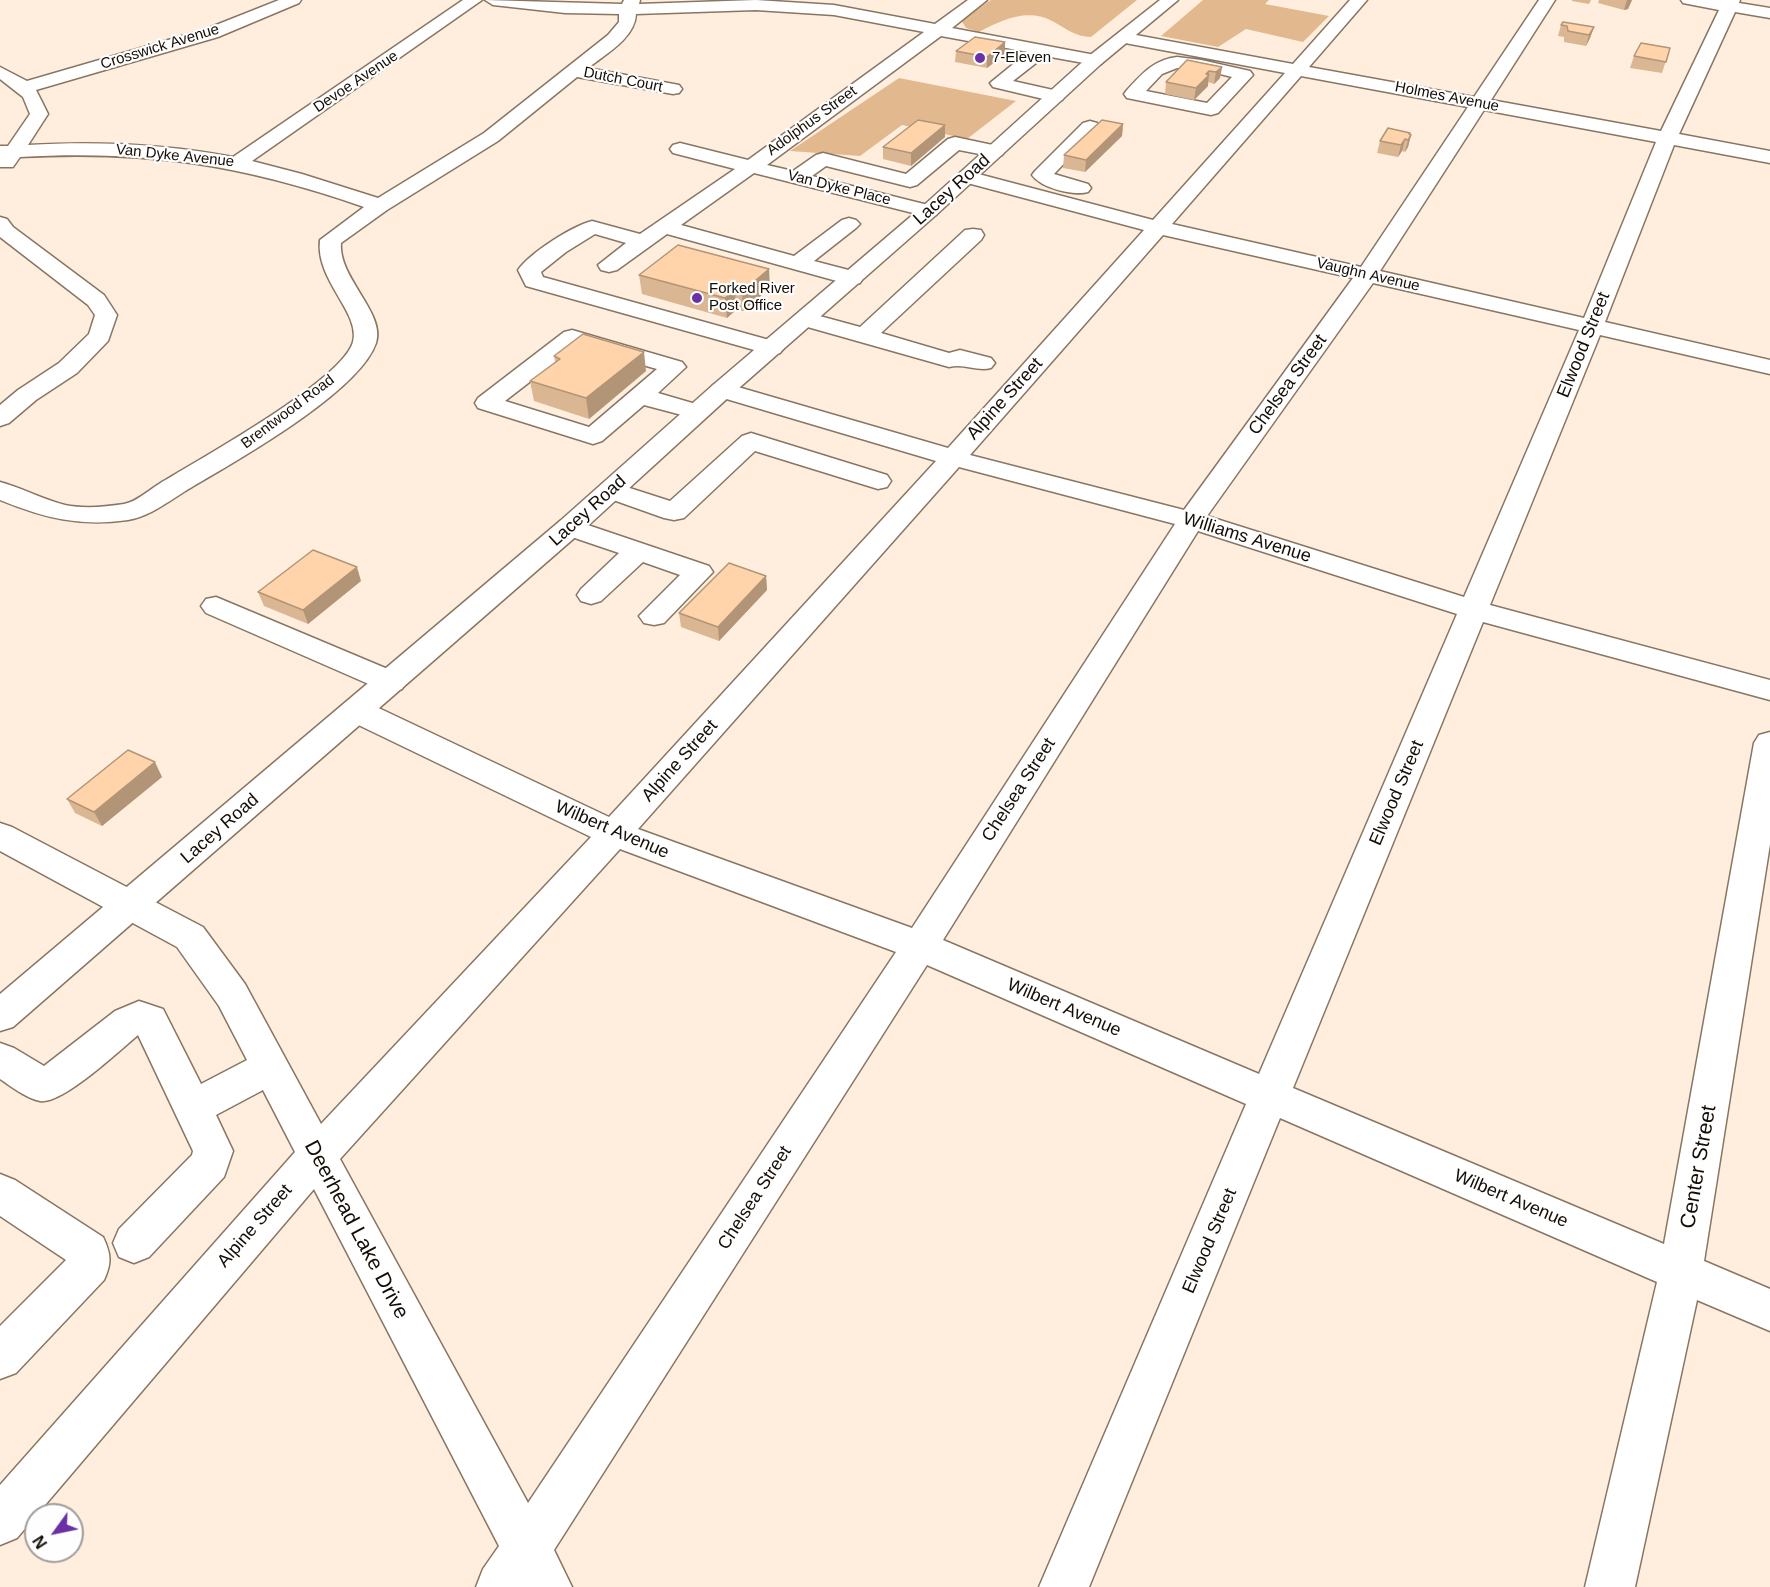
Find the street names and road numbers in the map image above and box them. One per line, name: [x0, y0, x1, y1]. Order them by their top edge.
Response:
street label: Crosswick Avenue: [99, 20, 221, 74]
street label: Devoe Avenue: [310, 47, 402, 117]
street label: Dutch Court: [582, 64, 664, 96]
street label: Holmes Avenue: [1393, 78, 1501, 116]
street label: Adolphus Street: [764, 82, 860, 160]
street label: Van Dyke Avenue: [115, 141, 235, 171]
street label: Lacey Road: [909, 150, 995, 230]
street label: Van Dyke Place: [786, 166, 892, 210]
street label: Vaughn Avenue: [1315, 254, 1421, 296]
street label: Elwood Street: [1553, 289, 1615, 401]
street label: Chelsea Street: [1244, 330, 1332, 440]
street label: Alpine Street: [962, 353, 1048, 445]
street label: Brentwood Road: [238, 371, 338, 453]
street label: Lacey Road: [545, 471, 631, 551]
street label: Williams Avenue: [1180, 508, 1314, 568]
street label: Alpine Street: [637, 715, 723, 807]
street label: Chelsea Street: [978, 734, 1060, 846]
street label: Elwood Street: [1365, 737, 1429, 849]
street label: Lacey Road: [177, 789, 263, 869]
street label: Wilbert Avenue: [552, 796, 672, 864]
street label: Wilbert Avenue: [1004, 974, 1124, 1042]
street label: Center Street: [1676, 1103, 1722, 1231]
street label: Deerhead Lake Drive: [298, 1136, 414, 1324]
street label: Chelsea Street: [714, 1142, 796, 1254]
street label: Wilbert Avenue: [1451, 1165, 1571, 1233]
street label: Alpine Street: [213, 1180, 297, 1272]
street label: Elwood Street: [1178, 1185, 1242, 1297]

